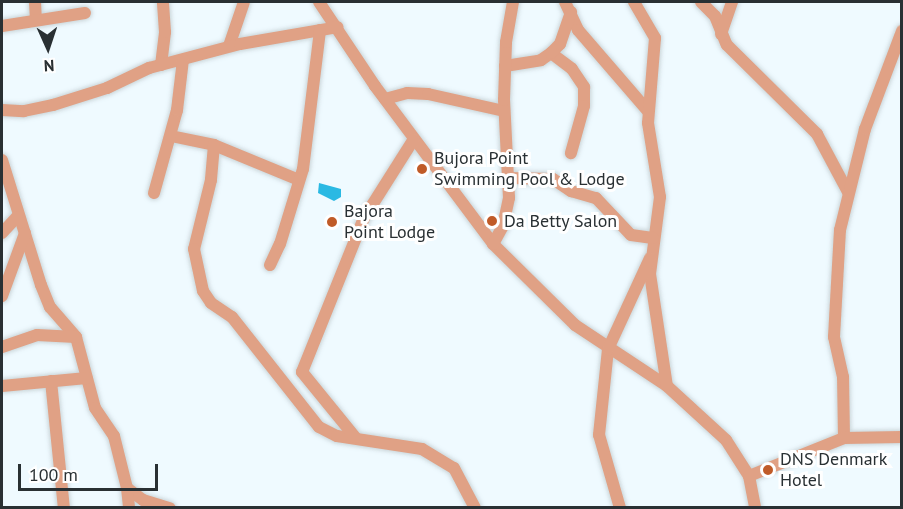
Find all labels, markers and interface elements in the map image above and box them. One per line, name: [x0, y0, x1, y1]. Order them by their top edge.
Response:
north arrow: [18, 18, 78, 78]
text: N: [43, 56, 55, 76]
place label: Bujora Point Swimming Pool & Lodge: [434, 148, 625, 190]
marker: Bujora Point Swimming Pool & Lodge: [415, 162, 429, 176]
place label: Bajora Point Lodge: [344, 201, 435, 244]
place label: Da Betty Salon: [504, 210, 618, 232]
marker: Da Betty Salon: [485, 214, 499, 228]
marker: Bajora Point Lodge: [325, 215, 339, 229]
place label: DNS Denmark Hotel: [780, 449, 887, 492]
scale bar: [21, 452, 160, 490]
text: 100 m: [29, 463, 78, 486]
marker: DNS Denmark Hotel: [761, 463, 775, 477]

